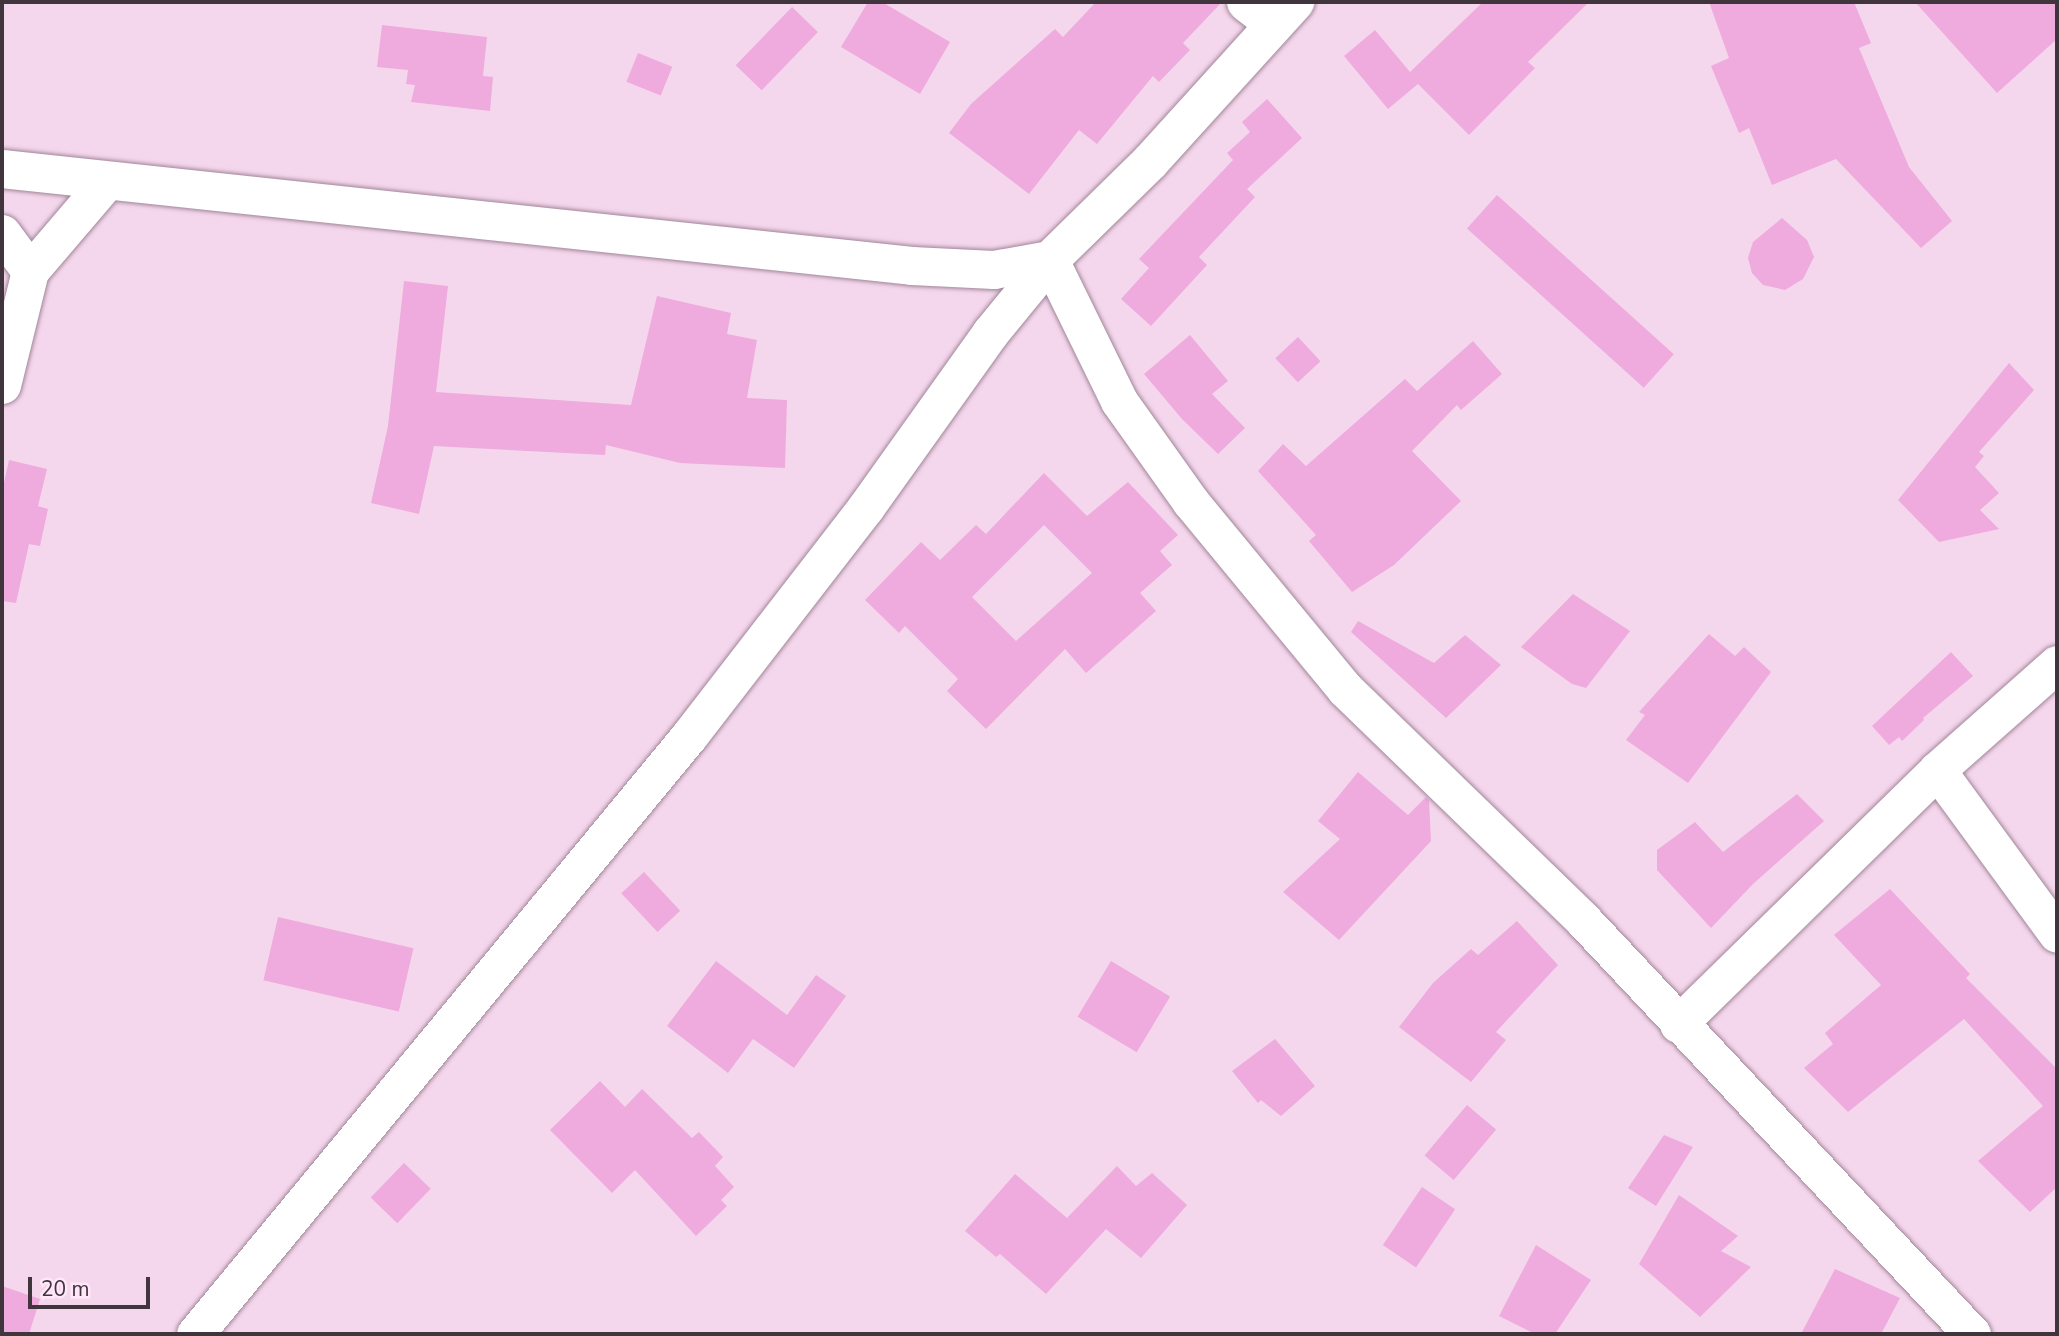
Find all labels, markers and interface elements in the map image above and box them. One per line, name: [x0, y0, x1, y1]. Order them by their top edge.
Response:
scale bar: [32, 1262, 154, 1306]
text: 20 m: [41, 1275, 90, 1303]

